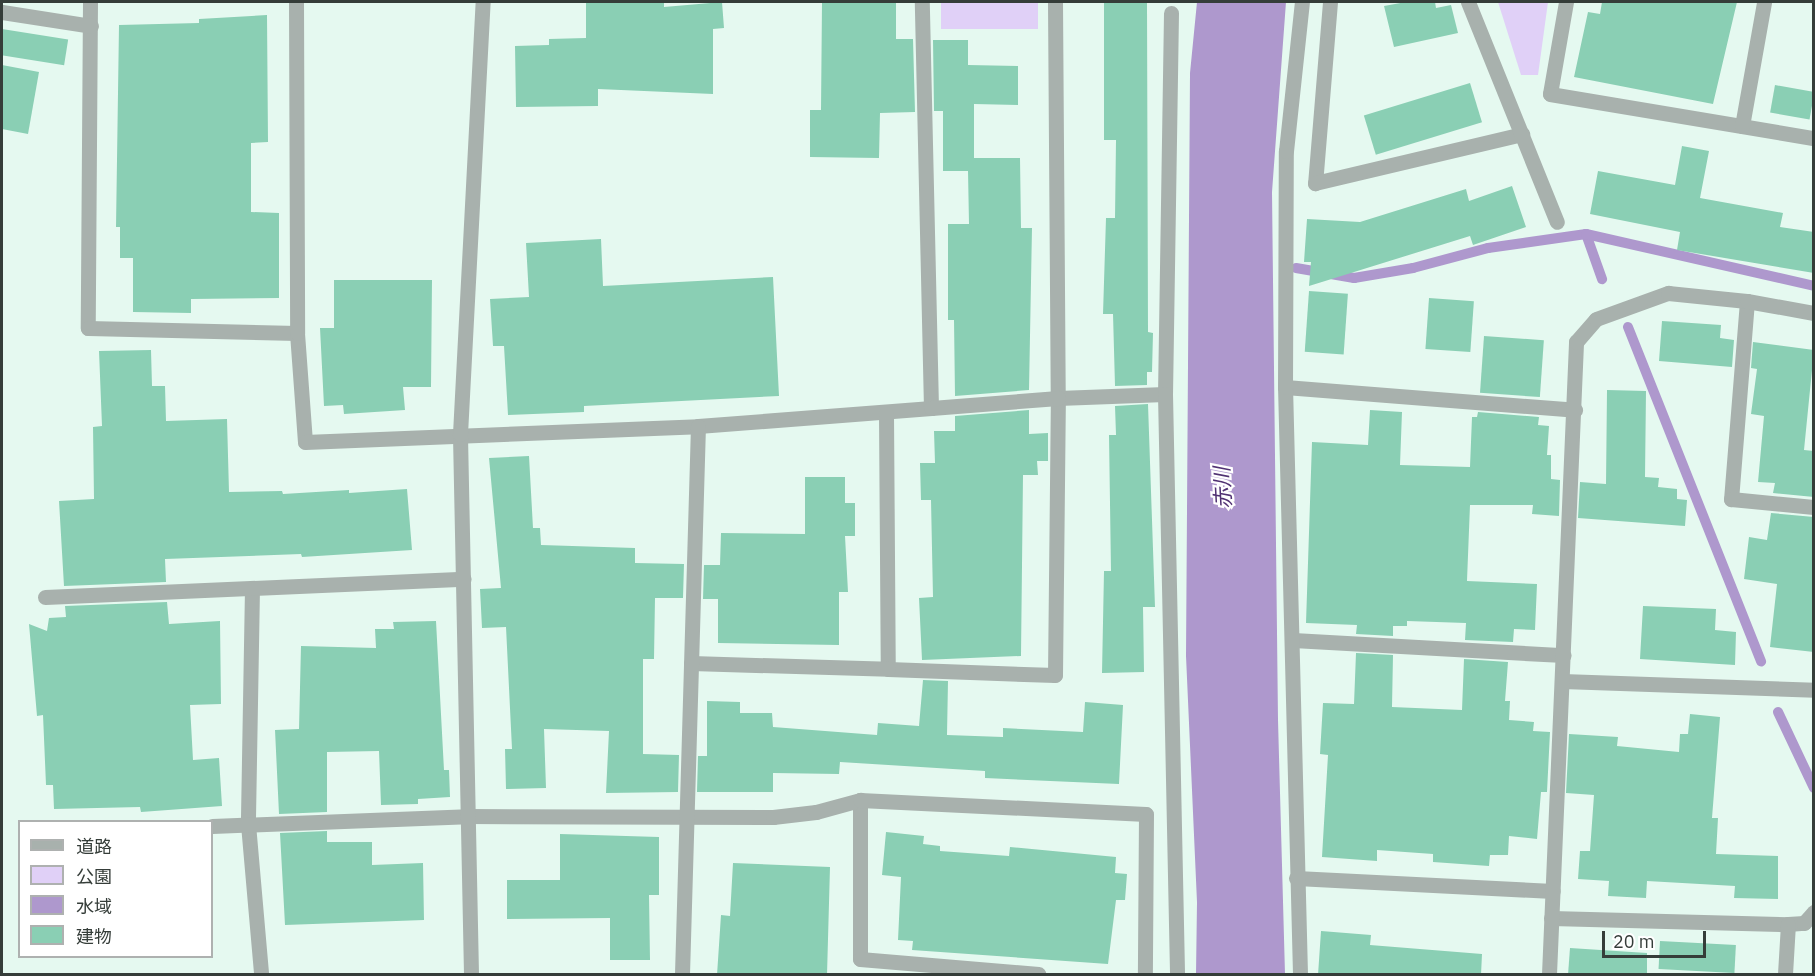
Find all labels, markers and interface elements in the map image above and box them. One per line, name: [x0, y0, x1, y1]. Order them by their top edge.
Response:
water label: 赤川: [1208, 466, 1236, 510]
legend: [18, 820, 213, 958]
text: 道路: [76, 835, 112, 858]
text: 公園: [76, 865, 112, 888]
text: 水域: [76, 895, 112, 918]
scale bar: [1605, 919, 1708, 957]
text: 建物: [76, 925, 112, 948]
text: 20 m: [1613, 930, 1655, 953]

